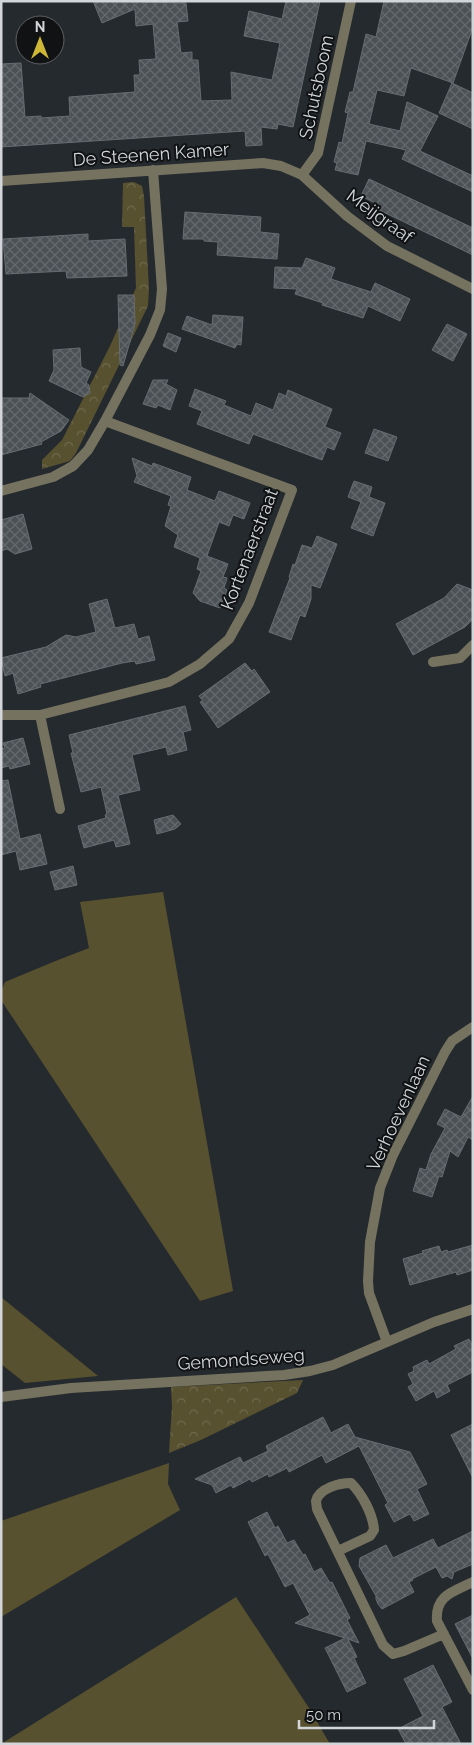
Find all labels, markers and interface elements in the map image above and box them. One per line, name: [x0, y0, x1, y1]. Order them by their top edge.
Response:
north arrow: [15, 15, 65, 65]
text: N: [35, 19, 45, 35]
street label: Schutsboom: [295, 33, 337, 141]
street label: De Steenen Kamer: [72, 138, 231, 170]
street label: Meijgraaf: [343, 185, 418, 248]
street label: Kortenaerstraat: [216, 485, 282, 613]
street label: Verhoevenlaan: [362, 1052, 434, 1174]
street label: Gemondseweg: [177, 1344, 305, 1374]
scale bar: [299, 1698, 434, 1730]
text: 50 m: [306, 1706, 341, 1724]

